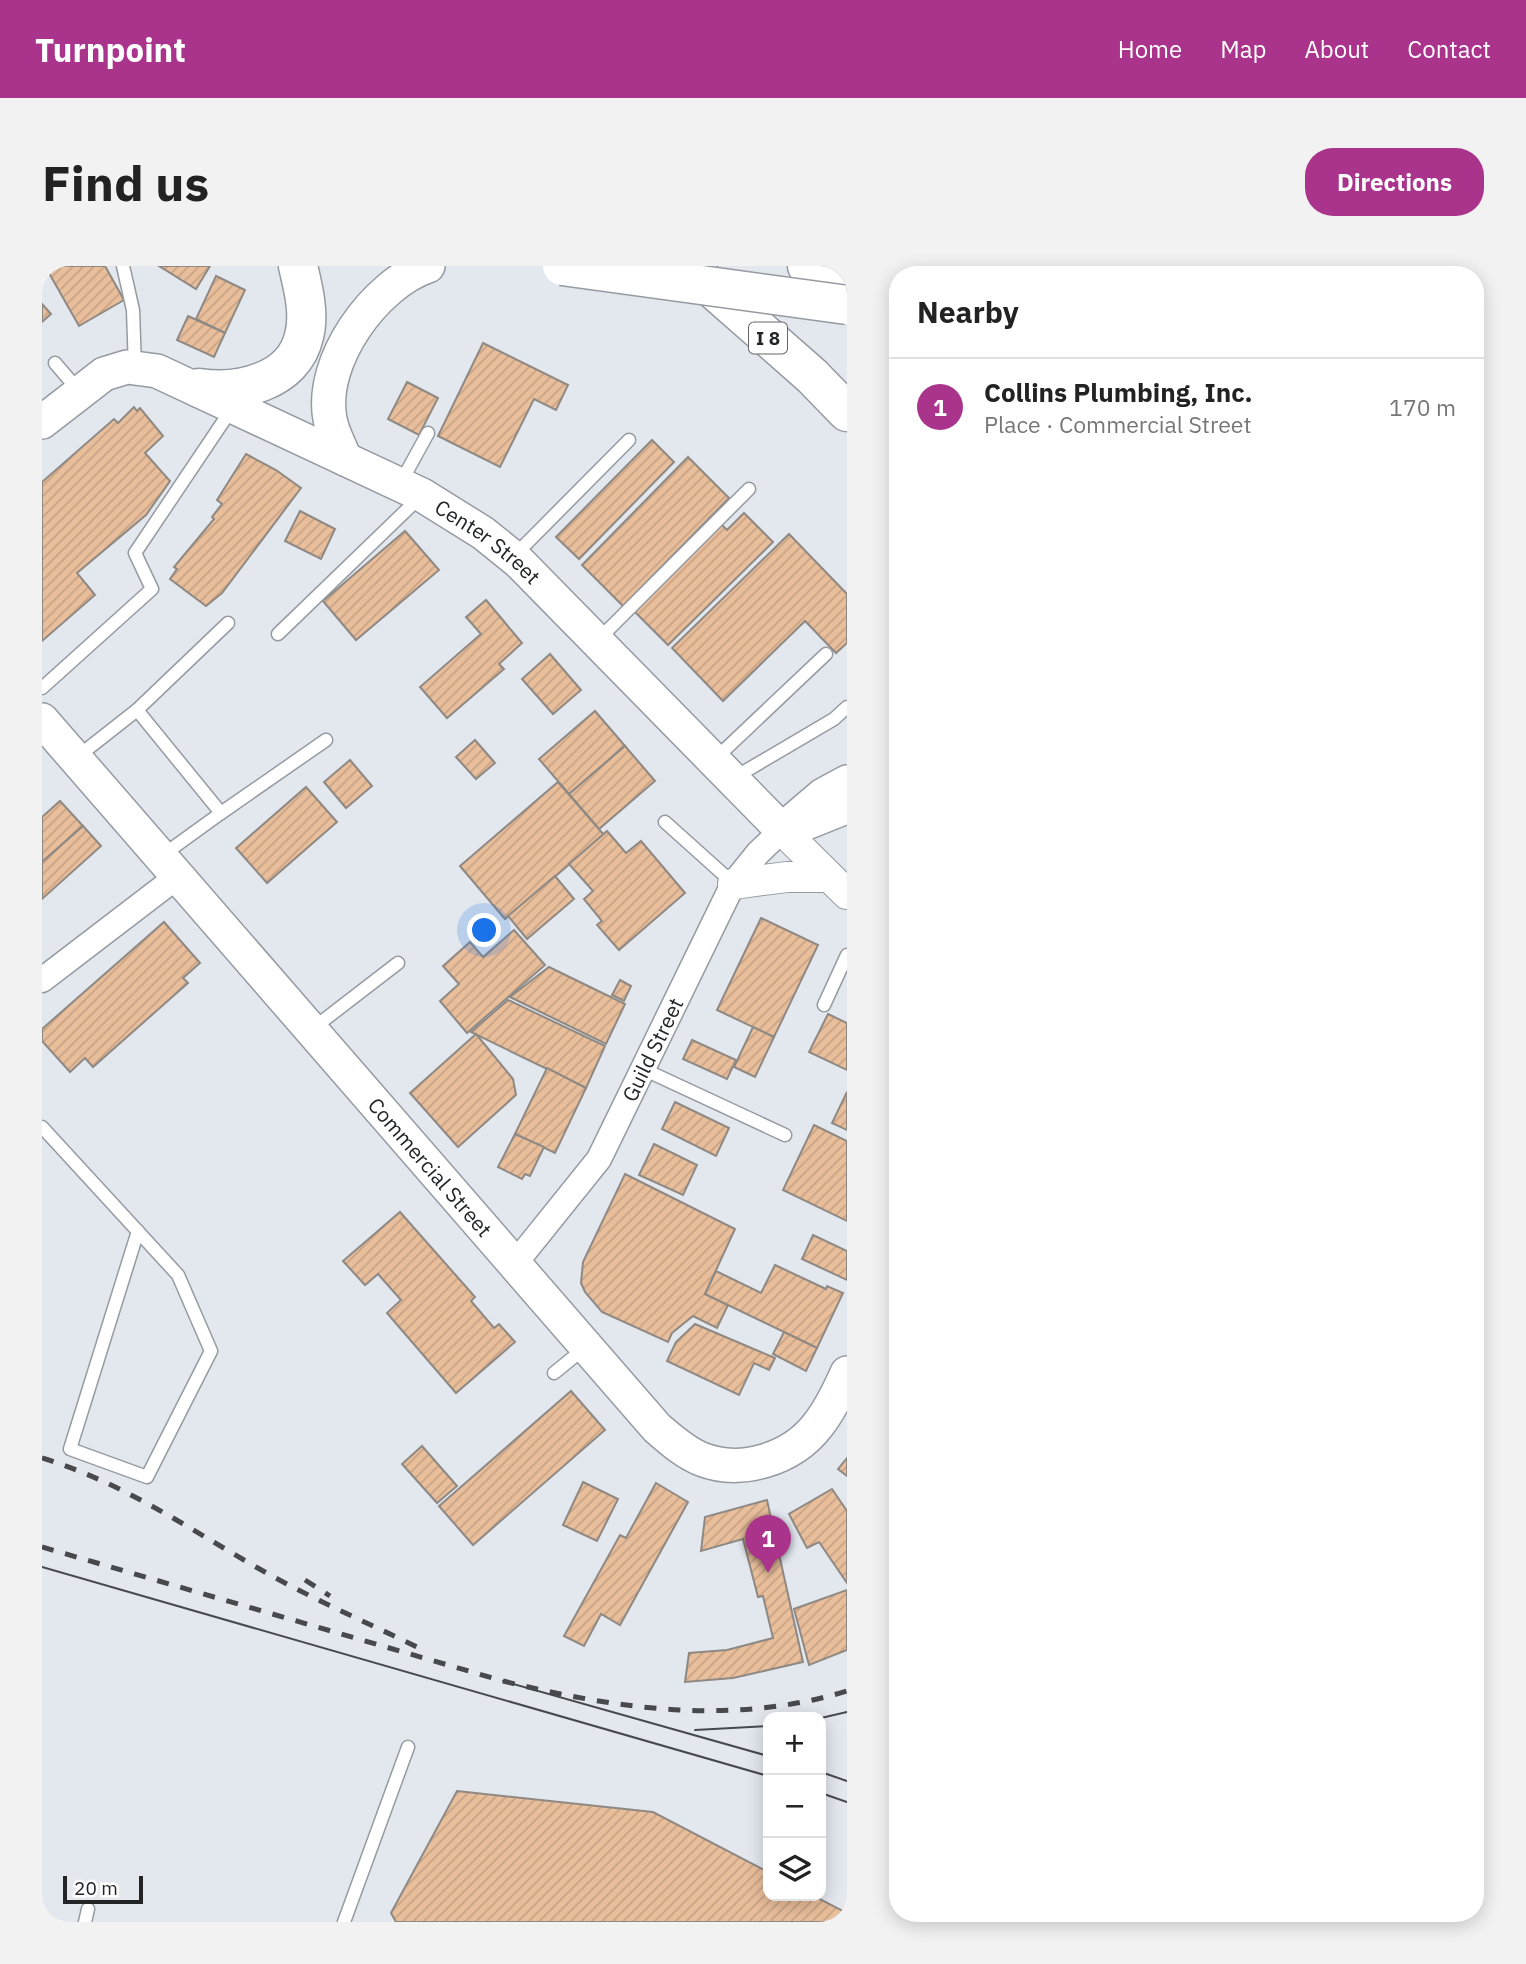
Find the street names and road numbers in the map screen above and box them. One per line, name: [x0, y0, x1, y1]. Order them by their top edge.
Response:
road number: I 8: [749, 323, 787, 354]
street label: Center Street: [430, 493, 547, 590]
street label: Guild Street: [615, 993, 689, 1106]
street label: Commercial Street: [362, 1091, 499, 1243]

